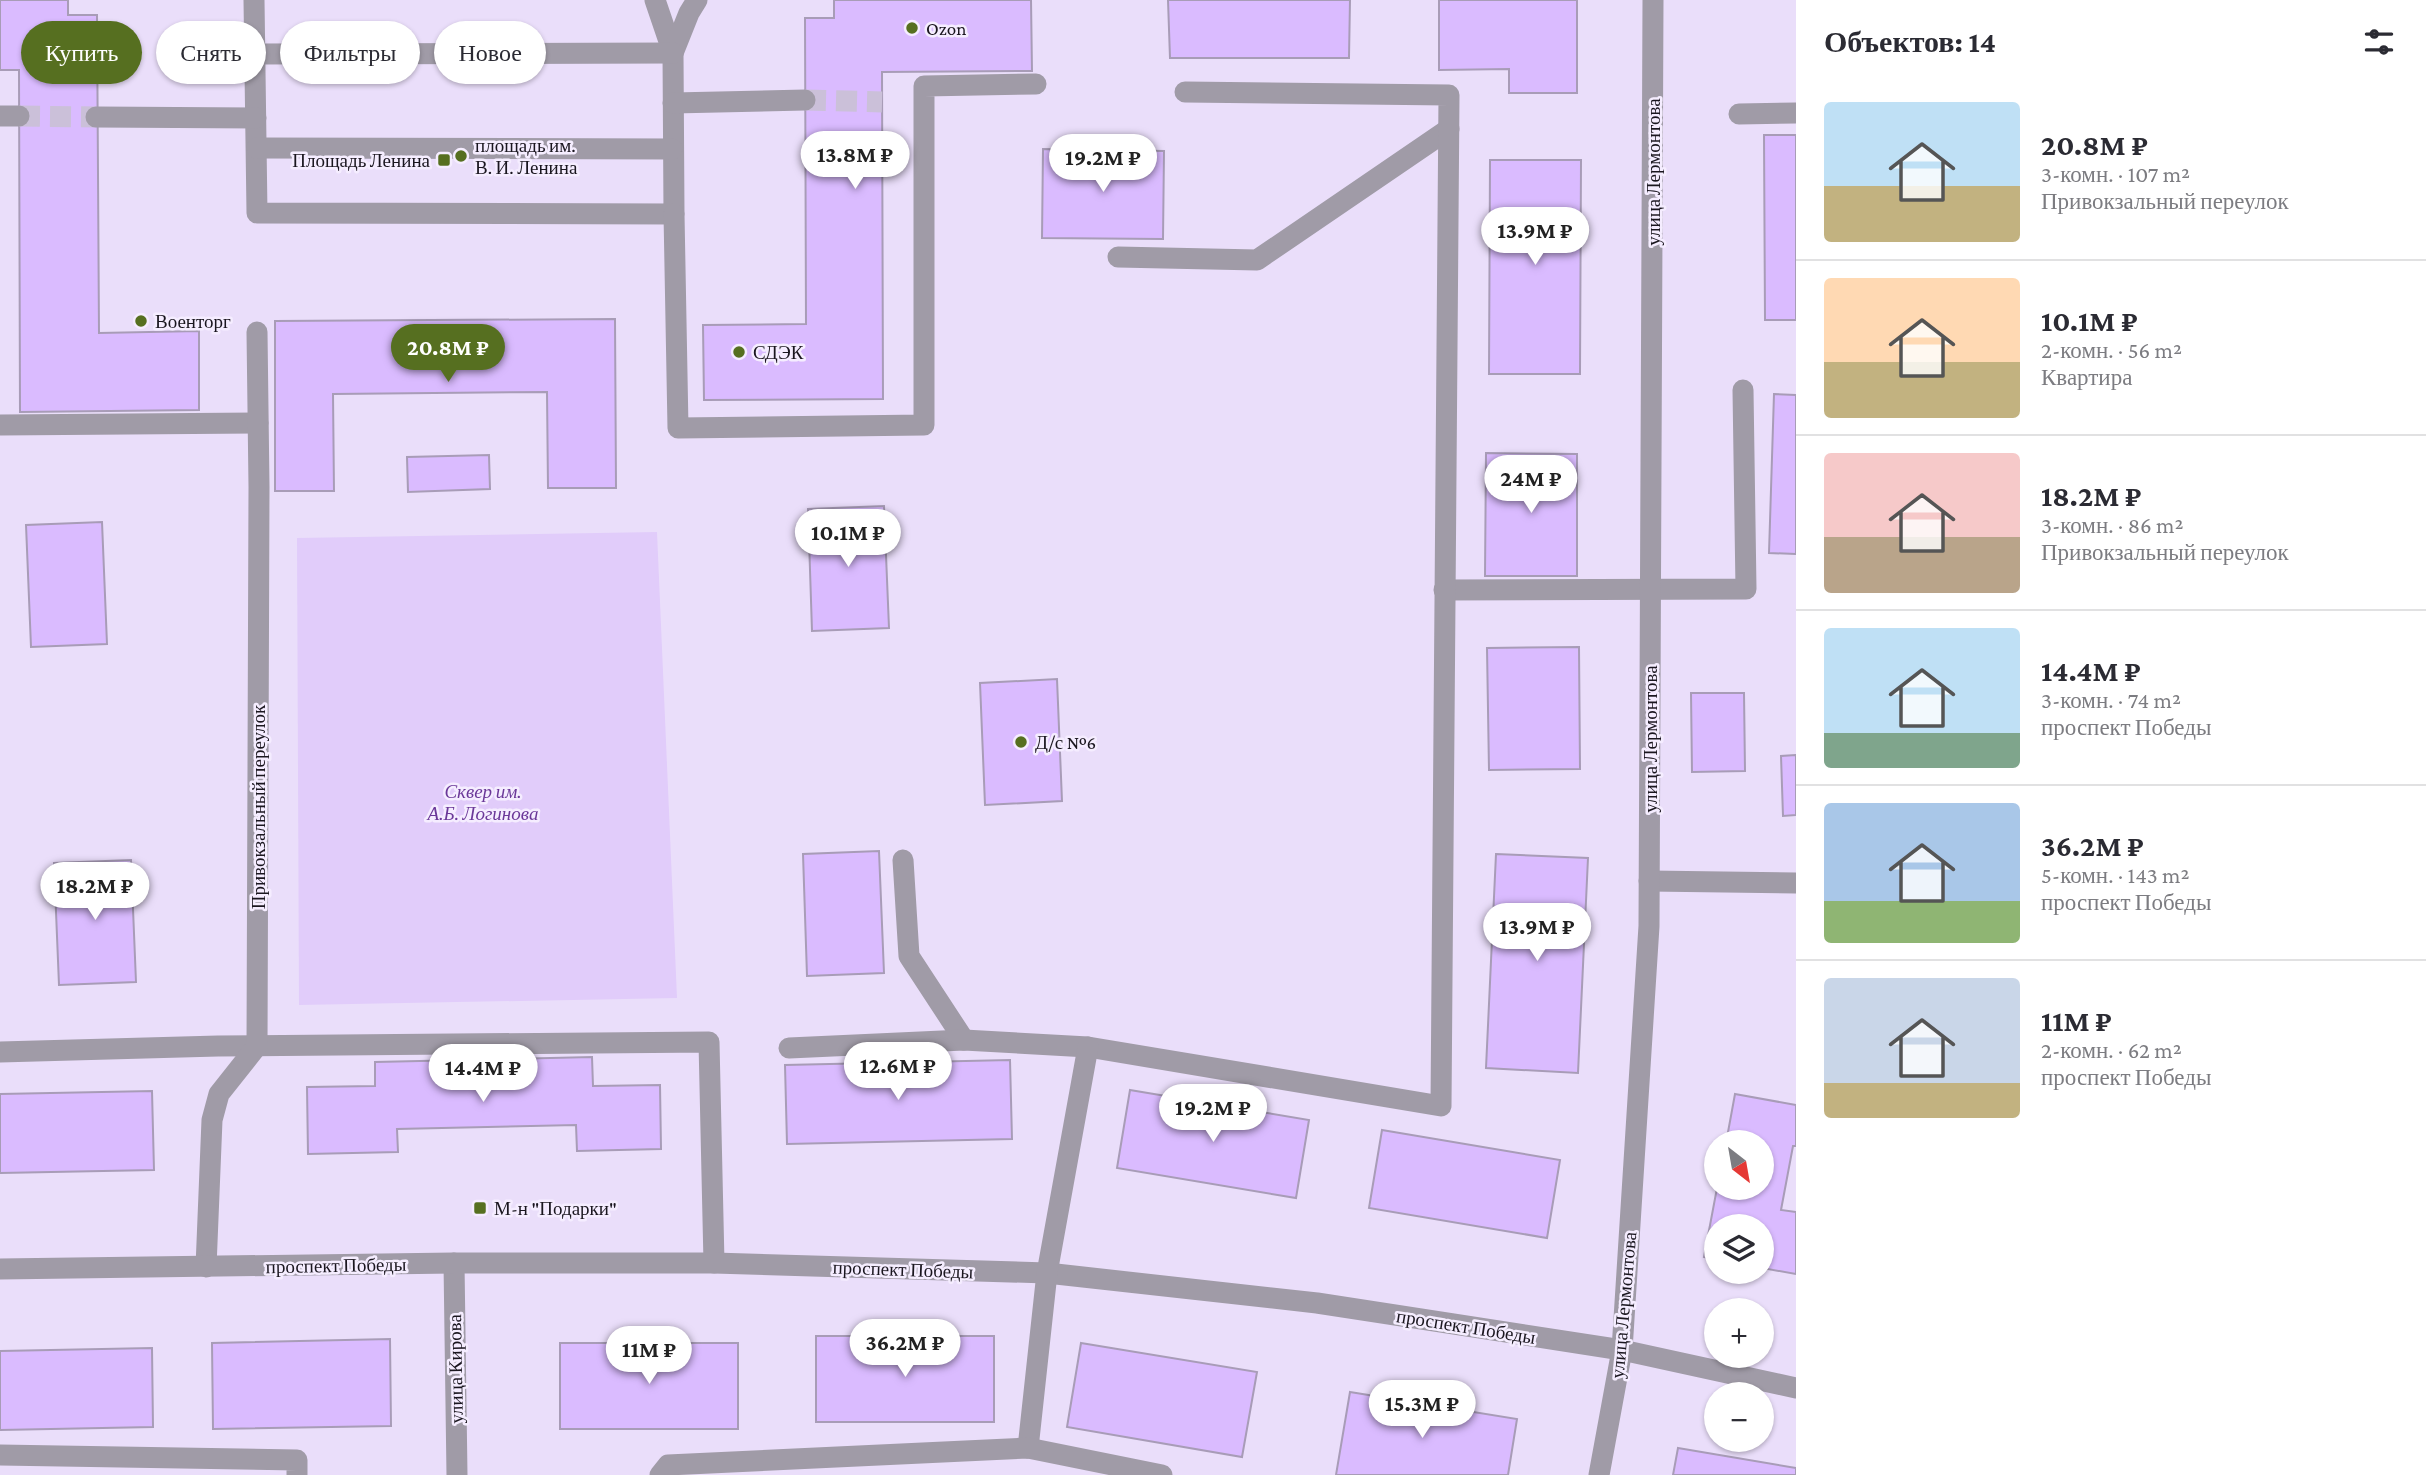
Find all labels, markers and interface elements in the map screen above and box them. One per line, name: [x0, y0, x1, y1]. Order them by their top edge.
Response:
place label: Ozon: [926, 18, 966, 39]
marker: Ozon: [904, 20, 920, 36]
chip: Купить: [21, 21, 142, 84]
chip: Снять: [156, 21, 266, 84]
chip: Фильтры: [280, 21, 420, 84]
chip: Новое: [434, 21, 546, 84]
icon: filters: [2360, 23, 2398, 61]
text: Объектов: 14: [1824, 25, 1996, 58]
street label: улица Лермонтова: [1643, 98, 1664, 246]
text: 20.8M ₽: [2041, 128, 2148, 161]
icon: home: [1880, 130, 1964, 214]
pin: 13.8M ₽: [790, 132, 920, 191]
pin: 19.2M ₽: [1038, 134, 1168, 194]
place label: площадь им. В. И. Ленина: [475, 135, 578, 178]
text: 13.8M ₽: [817, 141, 893, 167]
text: 19.2M ₽: [1065, 144, 1141, 170]
marker: площадь им. В. И. Ленина: [453, 148, 469, 164]
place label: Площадь Ленина: [292, 150, 431, 171]
marker: Площадь Ленина: [436, 152, 452, 168]
text: 3-комн. · 107 m²: [2041, 161, 2190, 187]
text: Привокзальный переулок: [2041, 188, 2289, 214]
pin: 13.9M ₽: [1470, 208, 1600, 267]
text: 13.9M ₽: [1497, 217, 1573, 243]
text: 10.1M ₽: [2041, 304, 2138, 337]
icon: home: [1880, 306, 1964, 390]
place label: Военторг: [155, 311, 231, 332]
marker: Военторг: [133, 313, 149, 329]
pin: 20.8M ₽: [383, 324, 513, 384]
text: 20.8M ₽: [407, 334, 489, 360]
text: 2-комн. · 56 m²: [2041, 337, 2182, 363]
place label: СДЭК: [753, 342, 804, 363]
marker: СДЭК: [731, 344, 747, 360]
text: Квартира: [2041, 364, 2132, 390]
pin: 24M ₽: [1482, 456, 1580, 515]
text: 24M ₽: [1500, 465, 1562, 491]
text: 18.2M ₽: [2041, 479, 2142, 512]
icon: home: [1880, 481, 1964, 565]
pin: 10.1M ₽: [783, 510, 913, 569]
text: 3-комн. · 86 m²: [2041, 512, 2183, 538]
text: 10.1M ₽: [811, 519, 885, 545]
text: Привокзальный переулок: [2041, 539, 2289, 565]
text: 14.4M ₽: [2041, 654, 2141, 687]
icon: home: [1880, 656, 1964, 740]
street label: улица Лермонтова: [1640, 665, 1661, 813]
text: 3-комн. · 74 m²: [2041, 687, 2181, 713]
street label: Привокзальный переулок: [248, 704, 269, 909]
text: проспект Победы: [2041, 714, 2211, 740]
place label: Д/с №6: [1035, 732, 1096, 753]
marker: Д/с №6: [1013, 734, 1029, 750]
park label: Сквер им. А.Б. Логинова: [426, 781, 538, 824]
text: 36.2M ₽: [2041, 829, 2144, 862]
icon: home: [1880, 831, 1964, 915]
pin: 18.2M ₽: [30, 862, 160, 922]
text: 5-комн. · 143 m²: [2041, 862, 2189, 888]
text: 18.2M ₽: [56, 872, 134, 898]
text: проспект Победы: [2041, 889, 2211, 915]
pin: 13.9M ₽: [1472, 904, 1602, 963]
text: 13.9M ₽: [1499, 913, 1575, 939]
text: 11M ₽: [2041, 1004, 2112, 1037]
icon: home: [1880, 1006, 1964, 1090]
text: 2-комн. · 62 m²: [2041, 1037, 2182, 1063]
pin: 12.6M ₽: [833, 1042, 963, 1102]
pin: 14.4M ₽: [418, 1044, 548, 1104]
text: 12.6M ₽: [860, 1052, 936, 1078]
text: 14.4M ₽: [445, 1054, 521, 1080]
text: проспект Победы: [2041, 1064, 2211, 1090]
pin: 19.2M ₽: [1148, 1084, 1278, 1144]
text: 19.2M ₽: [1175, 1094, 1251, 1120]
north arrow: [1704, 1130, 1774, 1200]
map controls: [1704, 1130, 1774, 1452]
place label: М-н "Подарки": [494, 1198, 617, 1219]
marker: М-н "Подарки": [472, 1200, 488, 1216]
button: layers: [1704, 1214, 1774, 1284]
street label: улица Лермонтова: [1607, 1230, 1640, 1379]
street label: проспект Победы: [265, 1254, 407, 1277]
street label: проспект Победы: [832, 1257, 974, 1282]
button: +: [1704, 1298, 1774, 1368]
street label: проспект Победы: [1395, 1305, 1537, 1348]
street label: улица Кирова: [444, 1314, 467, 1424]
pin: 36.2M ₽: [840, 1320, 970, 1379]
pin: 11M ₽: [600, 1326, 698, 1386]
text: 36.2M ₽: [866, 1329, 944, 1355]
text: 11M ₽: [622, 1336, 676, 1362]
pin: 15.3M ₽: [1357, 1380, 1487, 1440]
button: −: [1704, 1382, 1774, 1452]
text: 15.3M ₽: [1385, 1390, 1459, 1416]

